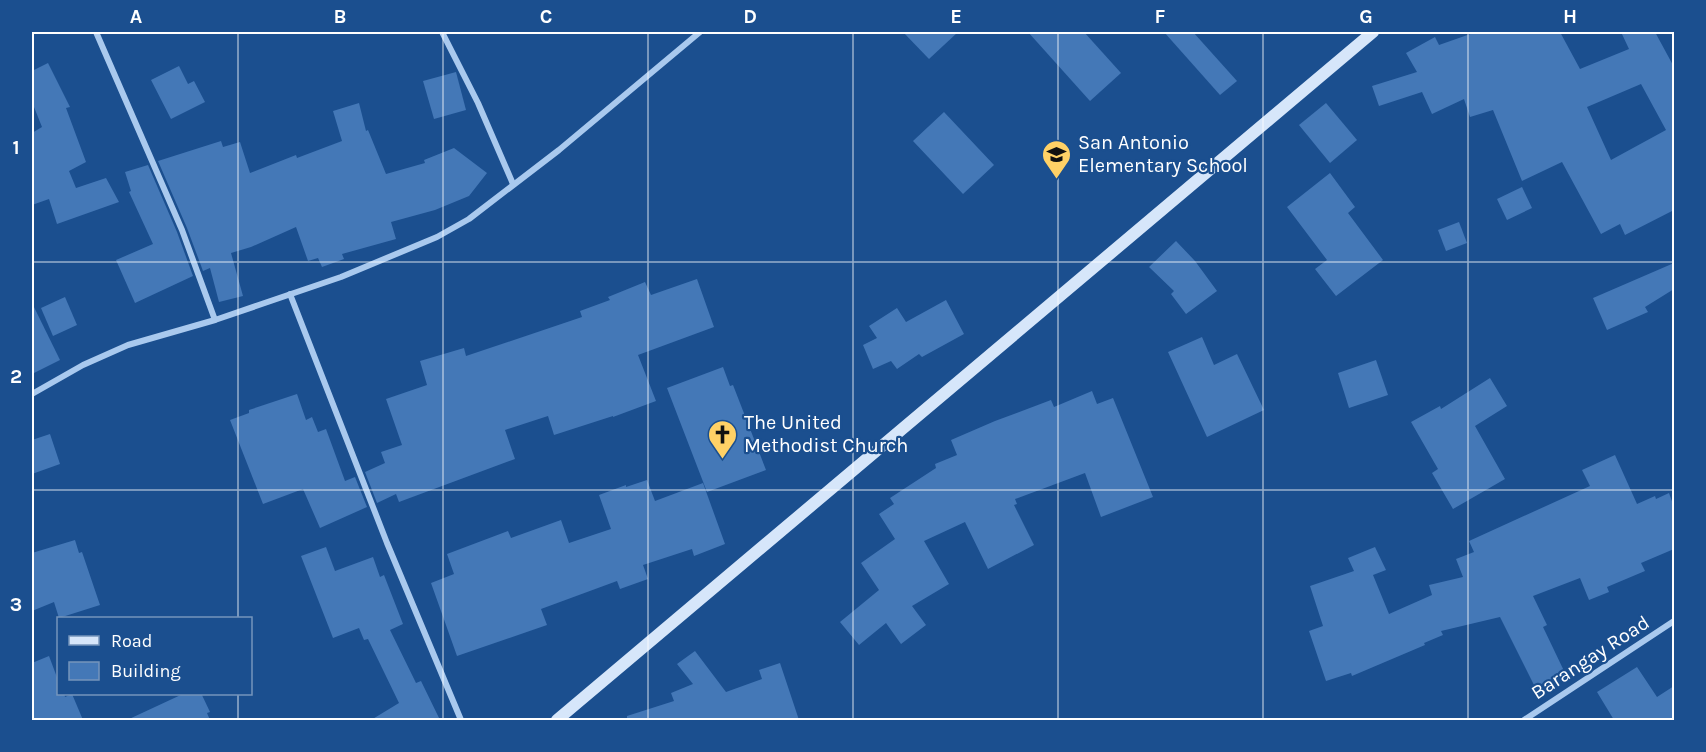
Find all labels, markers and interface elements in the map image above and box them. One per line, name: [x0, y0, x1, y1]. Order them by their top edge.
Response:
text: A: [130, 5, 143, 28]
text: B: [334, 5, 346, 28]
text: C: [540, 5, 552, 28]
text: D: [743, 5, 757, 28]
text: E: [950, 5, 962, 28]
text: F: [1155, 5, 1166, 28]
text: G: [1359, 5, 1373, 28]
text: H: [1563, 5, 1577, 28]
place label: San Antonio Elementary School: [1078, 131, 1248, 177]
text: 1: [12, 136, 20, 159]
school or university icon: San Antonio Elementary School: [1041, 138, 1073, 180]
text: 2: [10, 365, 22, 388]
place label: The United Methodist Church: [744, 411, 908, 457]
church icon: The United Methodist Church: [707, 418, 739, 460]
text: 3: [10, 593, 22, 616]
street label: Barangay Road: [1527, 611, 1654, 704]
legend: [57, 617, 252, 695]
text: Road: [111, 630, 152, 652]
text: Building: [111, 660, 181, 682]

